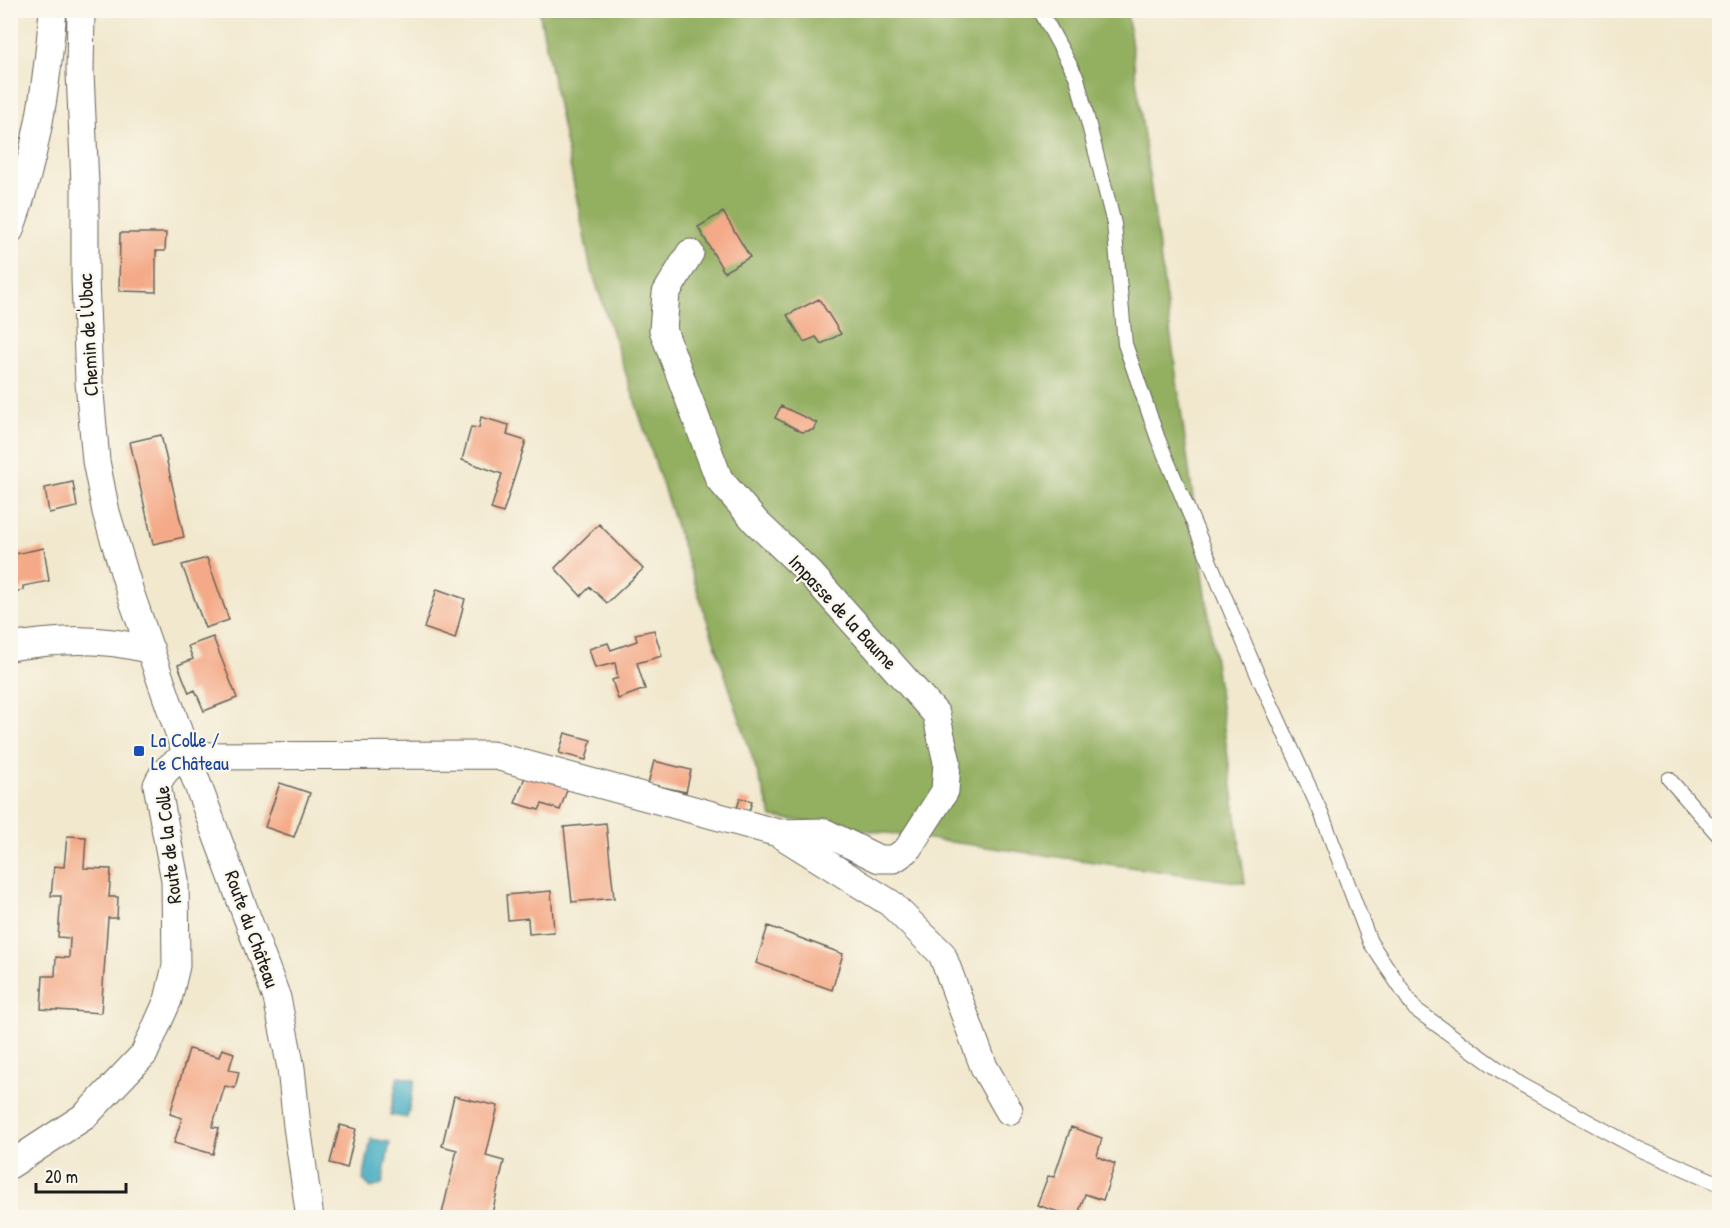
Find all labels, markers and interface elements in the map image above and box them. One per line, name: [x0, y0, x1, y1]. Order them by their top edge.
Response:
street label: Chemin de l'Ubac: [71, 273, 104, 397]
street label: Impasse de la Baume: [783, 548, 904, 675]
place label: La Colle / Le Château: [151, 726, 229, 776]
marker: La Colle / Le Château: [132, 744, 146, 758]
street label: Route de la Colle: [148, 785, 187, 905]
street label: Route du Château: [219, 866, 286, 991]
scale bar: [36, 1156, 126, 1194]
text: 20 m: [45, 1164, 78, 1189]

